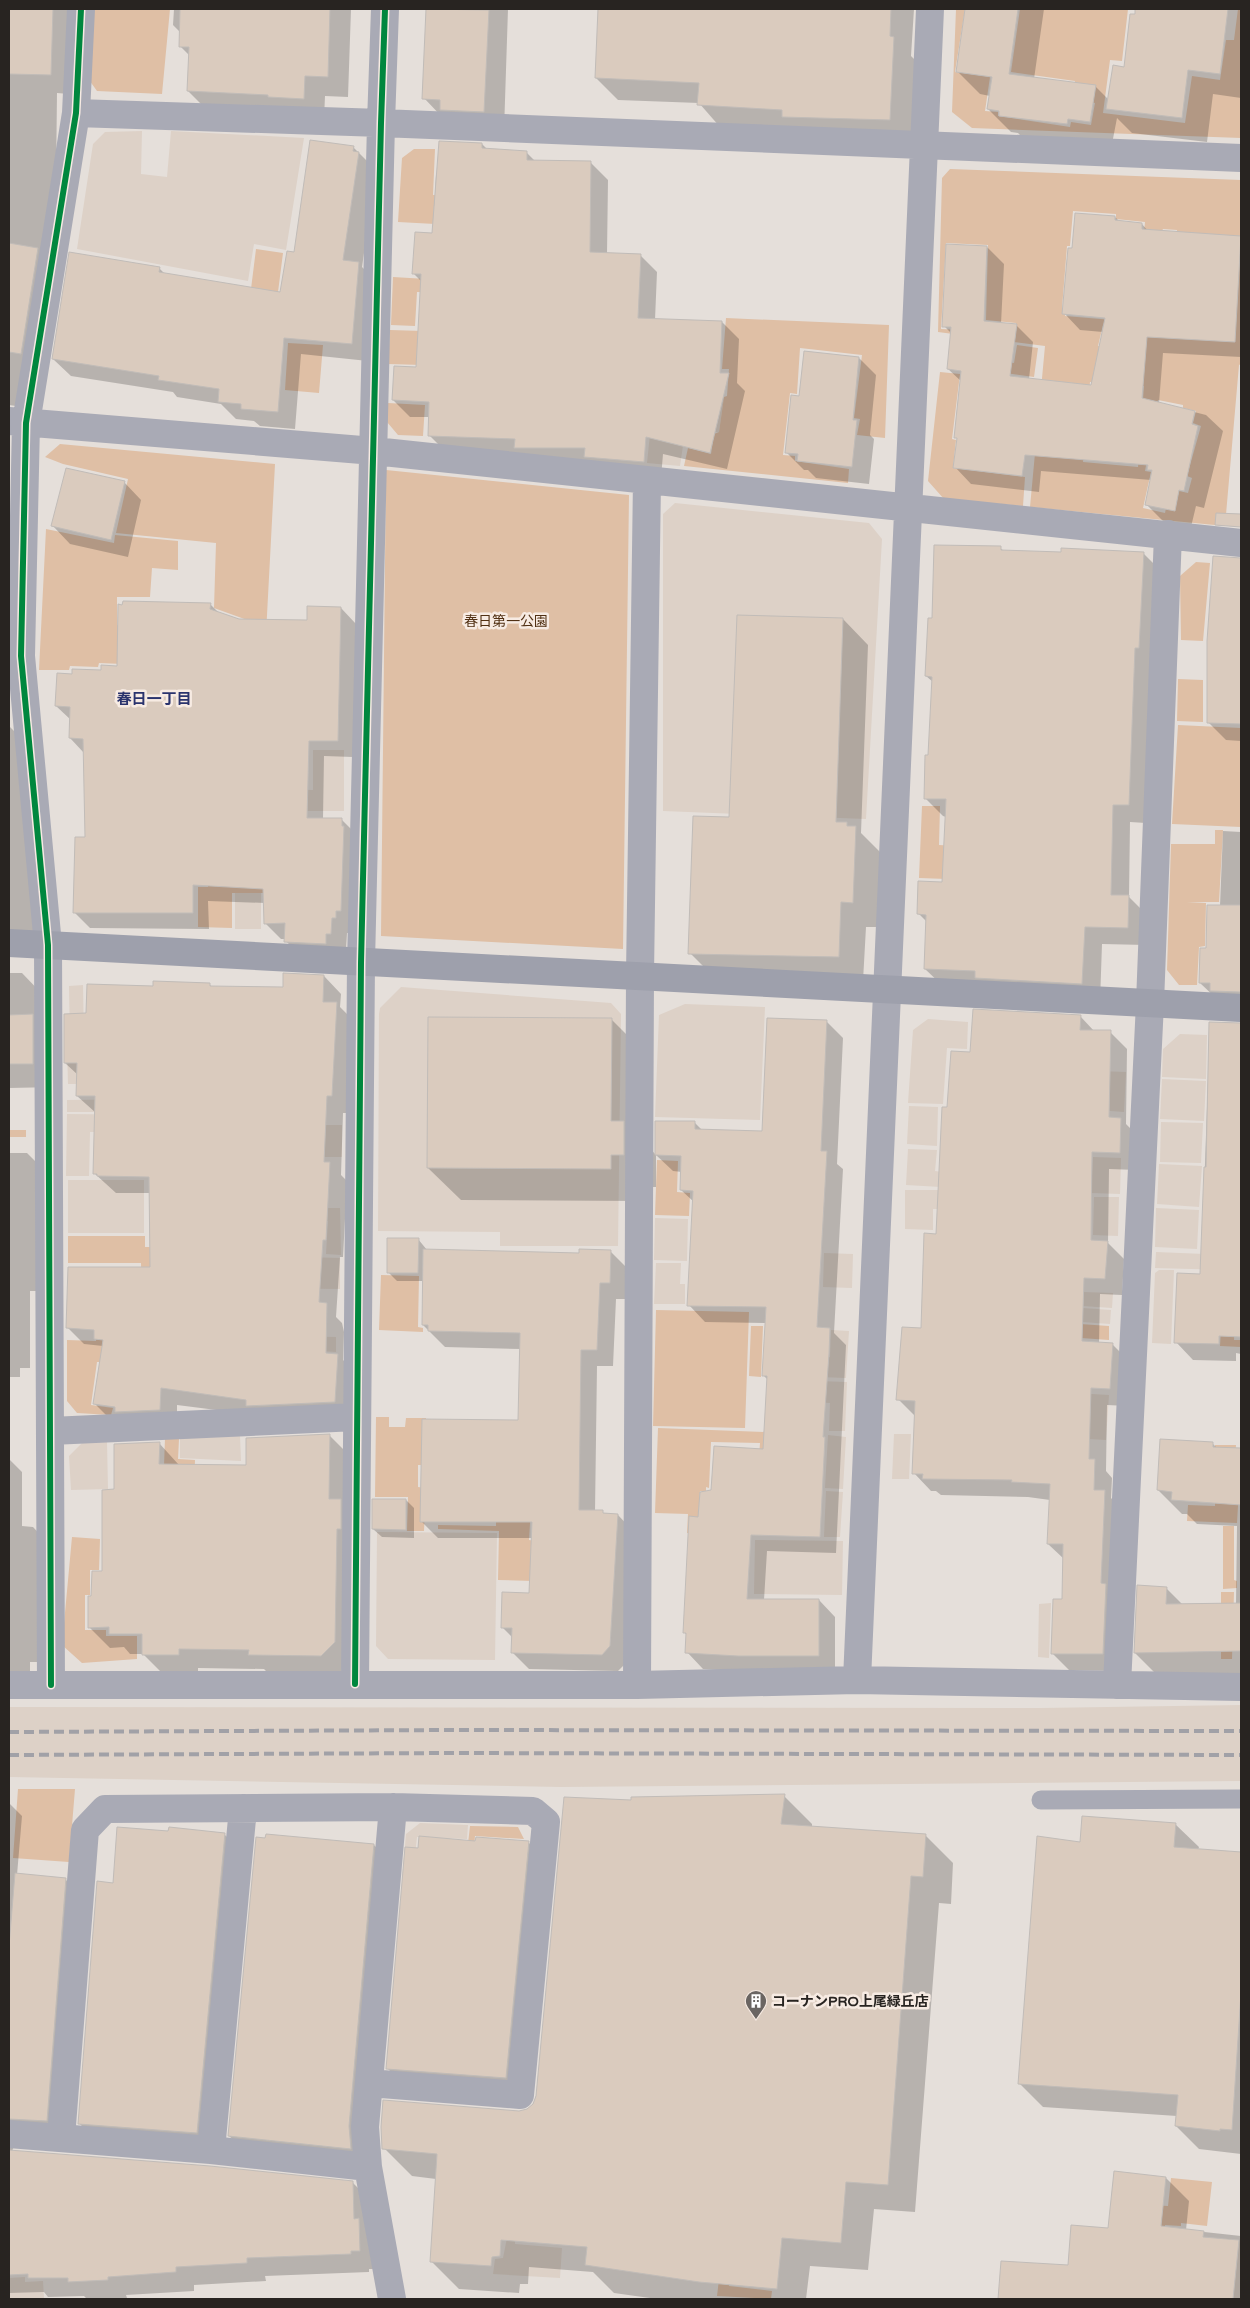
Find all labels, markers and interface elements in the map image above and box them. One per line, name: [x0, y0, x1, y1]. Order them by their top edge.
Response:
park label: 春日第一公園: [464, 613, 548, 630]
district label: 春日一丁目: [116, 690, 192, 708]
building icon: コーナンPRO上尾緑丘店: [744, 1989, 768, 2020]
place label: コーナンPRO上尾緑丘店: [772, 1993, 929, 2010]

